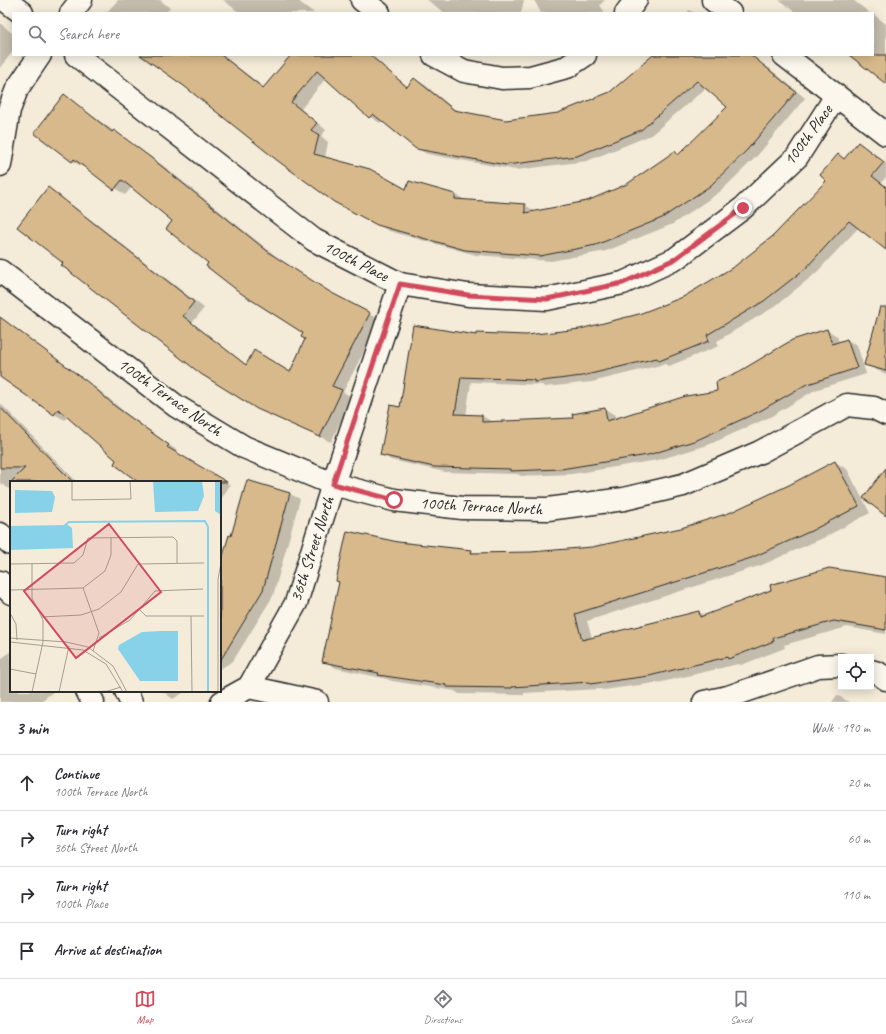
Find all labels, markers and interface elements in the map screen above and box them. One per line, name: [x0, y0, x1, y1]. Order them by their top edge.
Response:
search box: [12, 12, 874, 56]
icon: search: [26, 23, 48, 45]
text: Search here: [58, 25, 119, 44]
street label: 100th Place: [779, 99, 838, 170]
route end: [734, 199, 752, 217]
street label: 100th Place: [320, 236, 393, 287]
street label: 100th Terrace North: [114, 353, 227, 441]
inset map: [10, 481, 221, 692]
route start: [385, 491, 403, 509]
street label: 100th Terrace North: [419, 492, 544, 520]
street label: 36th Street North: [285, 493, 339, 604]
map controls: [838, 654, 874, 690]
button: locate: [838, 654, 874, 690]
text: 3 min: [16, 718, 49, 739]
text: Walk · 190 m: [811, 720, 870, 736]
text: Continue: [54, 765, 99, 784]
icon: ahead: [16, 772, 38, 794]
text: 20 m: [848, 775, 870, 791]
text: 100th Terrace North: [54, 784, 148, 800]
text: Turn right: [54, 821, 107, 840]
icon: right: [16, 828, 38, 850]
text: 60 m: [848, 831, 870, 847]
text: 36th Street North: [54, 840, 138, 856]
text: Turn right: [54, 877, 107, 896]
icon: right: [16, 884, 38, 906]
text: 110 m: [842, 887, 870, 903]
text: 100th Place: [54, 896, 108, 912]
icon: arrive: [16, 940, 38, 962]
text: Arrive at destination: [54, 941, 161, 960]
tab: Map: [134, 988, 156, 1026]
tab: Directions: [424, 988, 462, 1026]
tab: Saved: [730, 988, 752, 1026]

